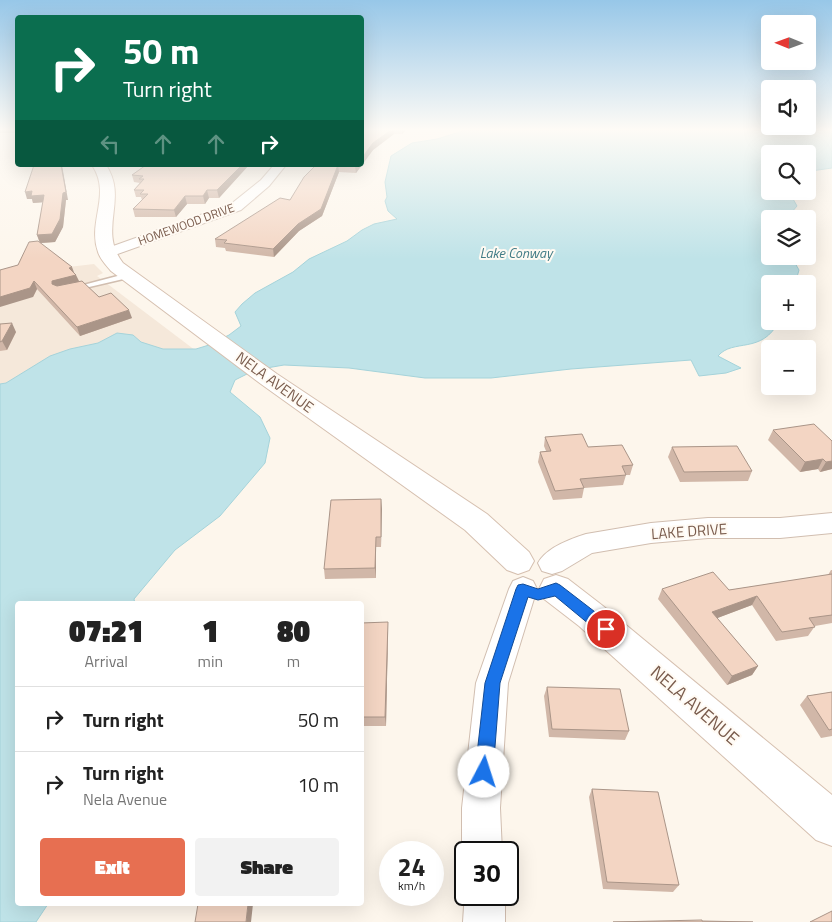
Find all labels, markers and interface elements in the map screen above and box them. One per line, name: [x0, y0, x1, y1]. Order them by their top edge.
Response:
north arrow: [761, 15, 816, 70]
map controls: [761, 15, 816, 395]
text: 50 m: [123, 24, 199, 78]
icon: right: [40, 35, 105, 100]
text: Turn right: [123, 72, 212, 106]
button: sound: [761, 80, 816, 135]
icon: left: [96, 130, 124, 158]
icon: ahead: [149, 130, 177, 158]
icon: ahead: [202, 130, 230, 158]
icon: right: [255, 130, 283, 158]
button: search: [761, 145, 816, 200]
street label: HOMEWOOD DRIVE: [135, 198, 237, 250]
button: layers: [761, 210, 816, 265]
water label: Lake Conway: [480, 242, 554, 263]
button: +: [761, 275, 816, 330]
button: −: [761, 340, 816, 395]
street label: NELA AVENUE: [231, 346, 319, 418]
street label: LAKE DRIVE: [650, 517, 728, 545]
text: 07:21: [69, 608, 144, 654]
text: 1: [202, 608, 219, 654]
text: 80: [277, 608, 310, 654]
pin: [585, 608, 627, 650]
icon: arrive: [592, 615, 620, 643]
text: Arrival: [85, 649, 128, 673]
text: min: [198, 649, 223, 673]
text: m: [287, 649, 300, 673]
street label: NELA AVENUE: [645, 659, 745, 751]
icon: right: [40, 705, 68, 733]
text: Turn right: [83, 705, 164, 734]
text: 50 m: [298, 705, 339, 734]
position arrow: [457, 745, 509, 797]
text: Turn right: [83, 758, 164, 787]
icon: right: [40, 770, 68, 798]
text: 10 m: [298, 770, 339, 799]
text: Nela Avenue: [83, 787, 167, 811]
button: Exit: [40, 838, 185, 896]
button: Share: [195, 838, 339, 896]
speed limit sign: 30: [454, 841, 519, 906]
text: 24: [397, 848, 426, 886]
text: km/h: [398, 876, 425, 895]

